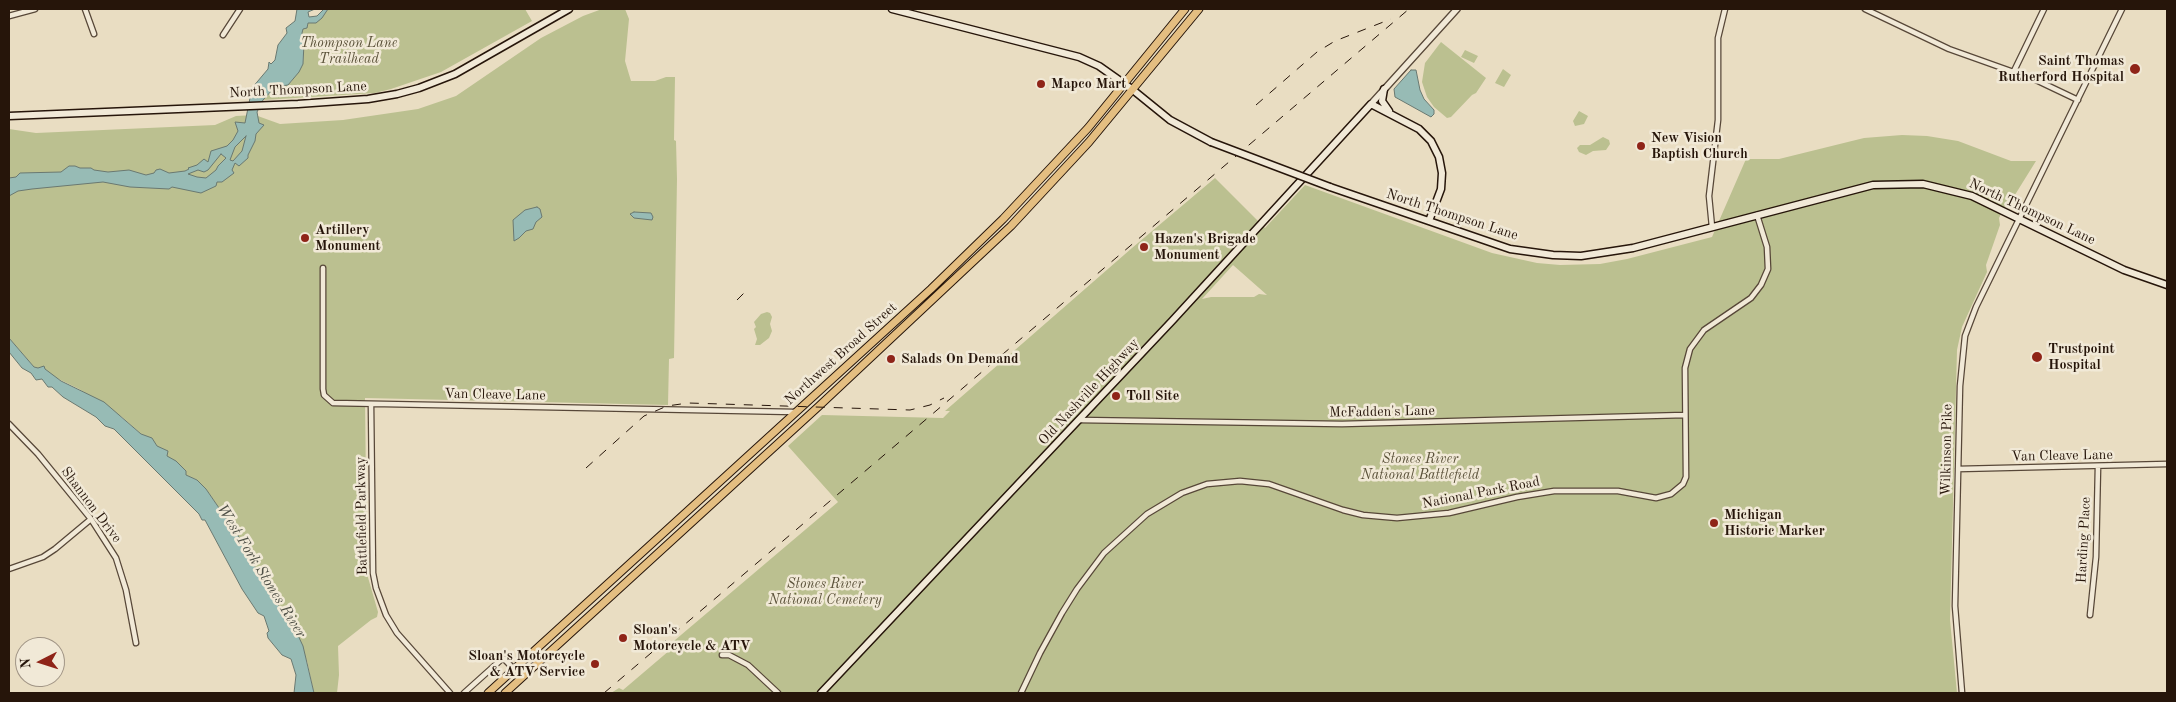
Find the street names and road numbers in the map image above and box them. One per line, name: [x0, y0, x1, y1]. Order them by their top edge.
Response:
street label: North Thompson Lane: [229, 78, 367, 102]
street label: North Thompson Lane: [1966, 175, 2098, 249]
street label: North Thompson Lane: [1384, 186, 1520, 244]
street label: Northwest Broad Street: [781, 299, 901, 409]
street label: Old Nashville Highway: [1035, 335, 1143, 449]
street label: Van Cleave Lane: [444, 386, 546, 404]
street label: McFadden's Lane: [1329, 403, 1435, 421]
street label: Wilkinson Pike: [1938, 404, 1956, 496]
street label: Van Cleave Lane: [2011, 447, 2113, 465]
street label: Battlefield Parkway: [353, 456, 371, 576]
street label: Shannon Drive: [57, 464, 125, 546]
street label: National Park Road: [1421, 473, 1541, 513]
street label: Harding Place: [2073, 496, 2095, 584]

